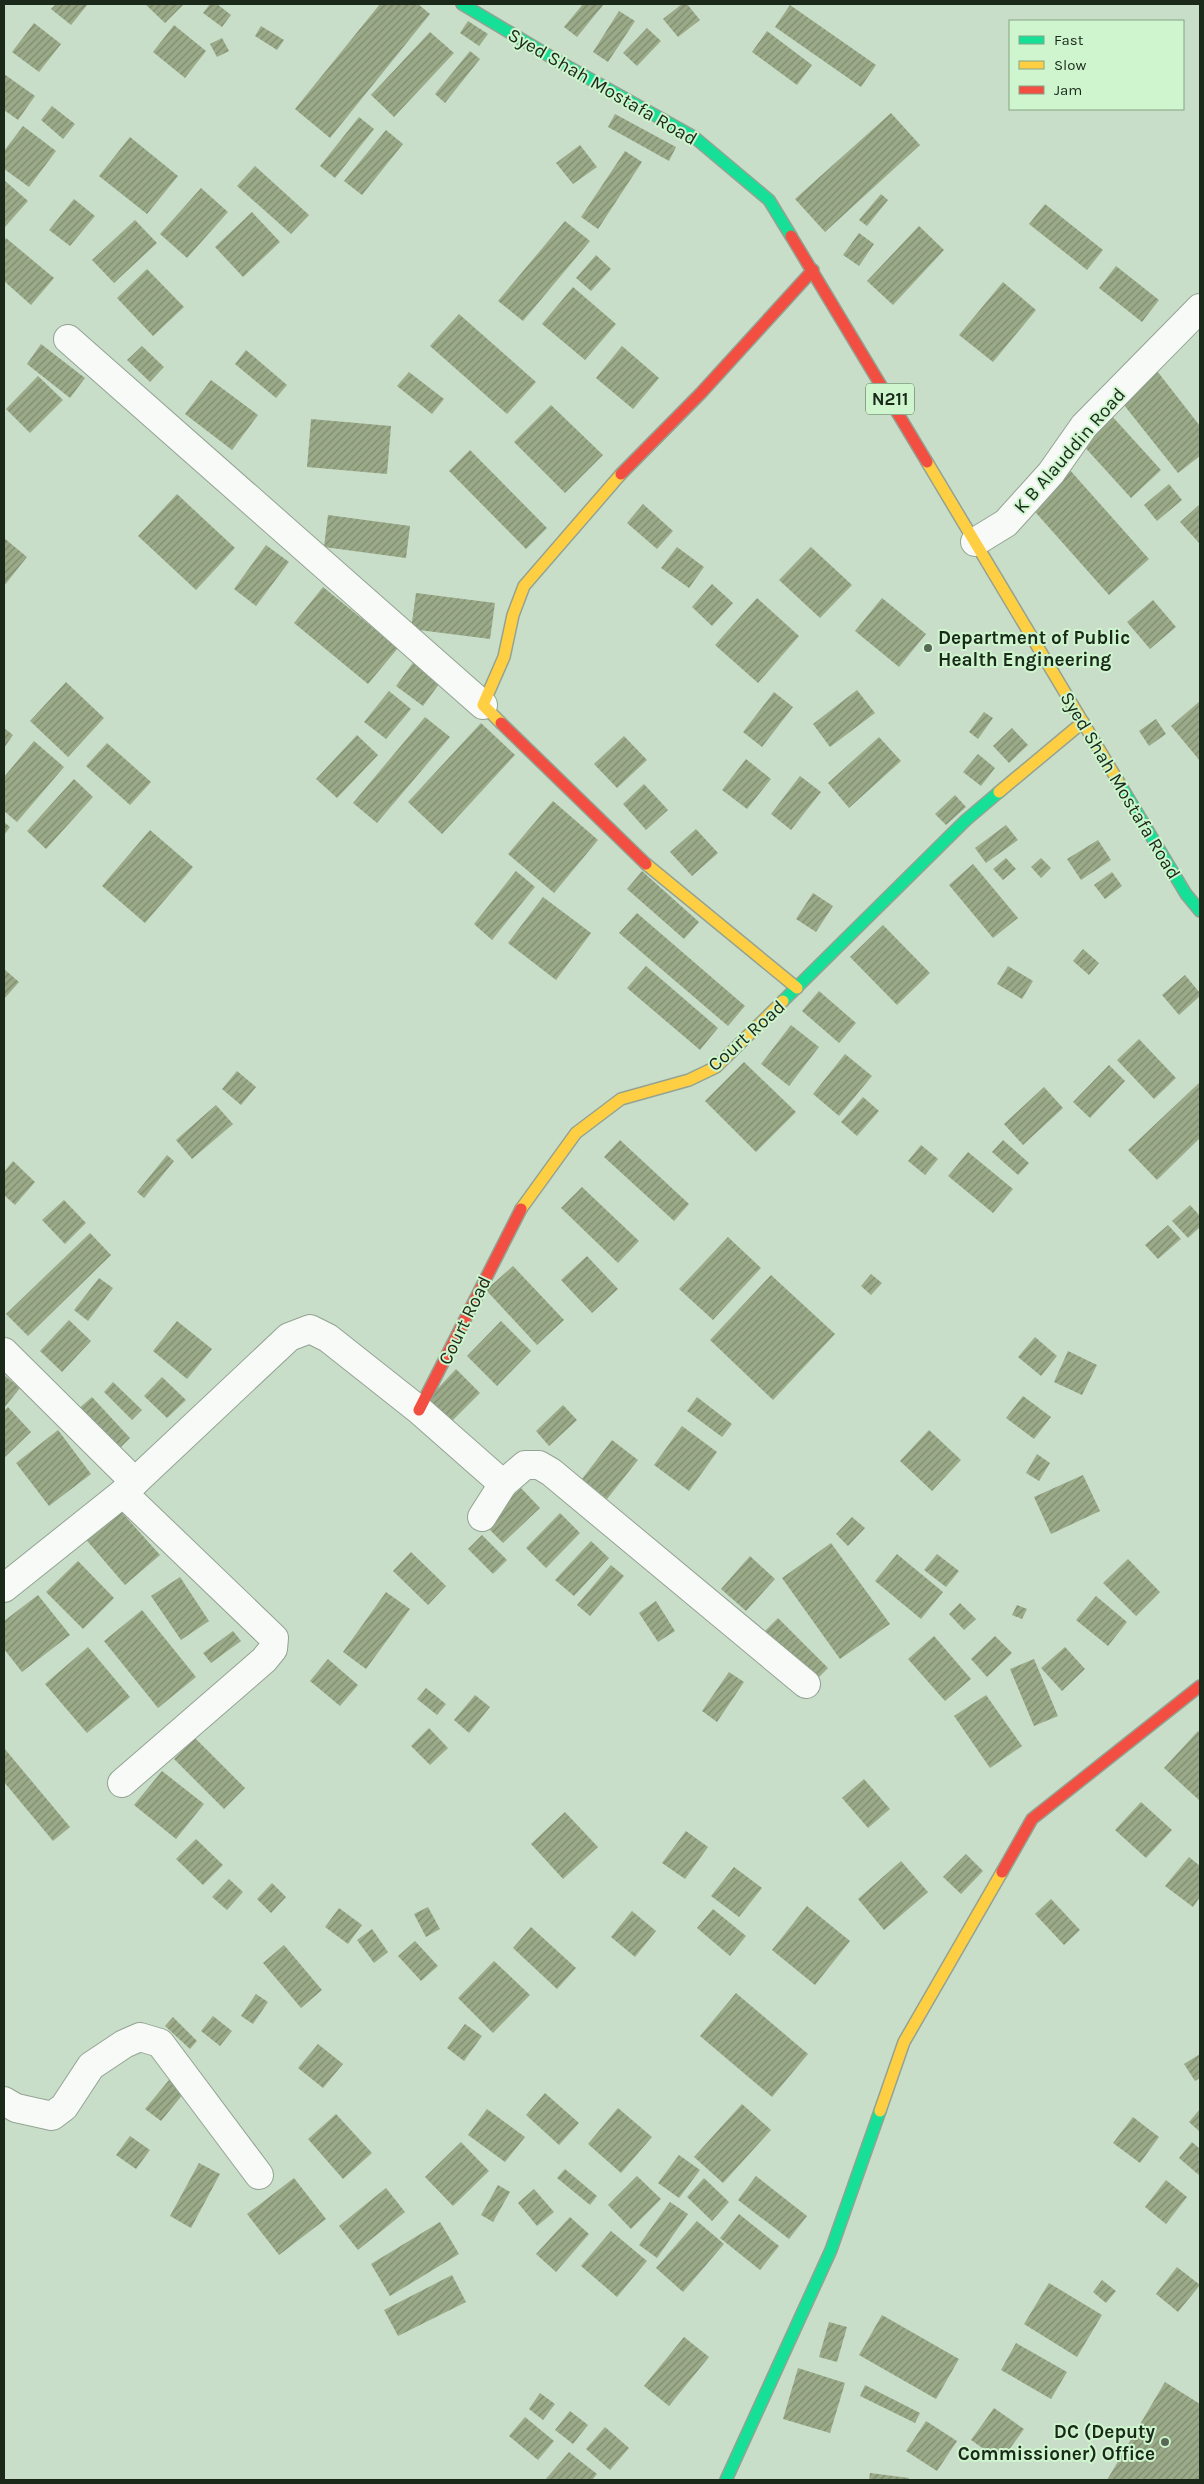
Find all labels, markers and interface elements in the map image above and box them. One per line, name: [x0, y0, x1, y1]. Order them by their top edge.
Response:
legend: [1009, 20, 1184, 110]
street label: Syed Shah Mostafa Road: [504, 24, 701, 150]
text: Fast: [1054, 31, 1084, 49]
text: Slow: [1054, 56, 1086, 74]
text: Jam: [1054, 81, 1082, 99]
road number: N211: [866, 384, 914, 414]
street label: K B Alauddin Road: [1009, 384, 1130, 518]
place label: Department of Public Health Engineering: [938, 627, 1130, 671]
marker: Department of Public Health Engineering: [922, 642, 934, 654]
street label: Syed Shah Mostafa Road: [1055, 688, 1185, 883]
street label: Court Road: [704, 996, 790, 1076]
street label: Court Road: [434, 1273, 496, 1368]
place label: DC (Deputy Commissioner) Office: [958, 2421, 1155, 2465]
marker: DC (Deputy Commissioner) Office: [1159, 2436, 1171, 2448]

